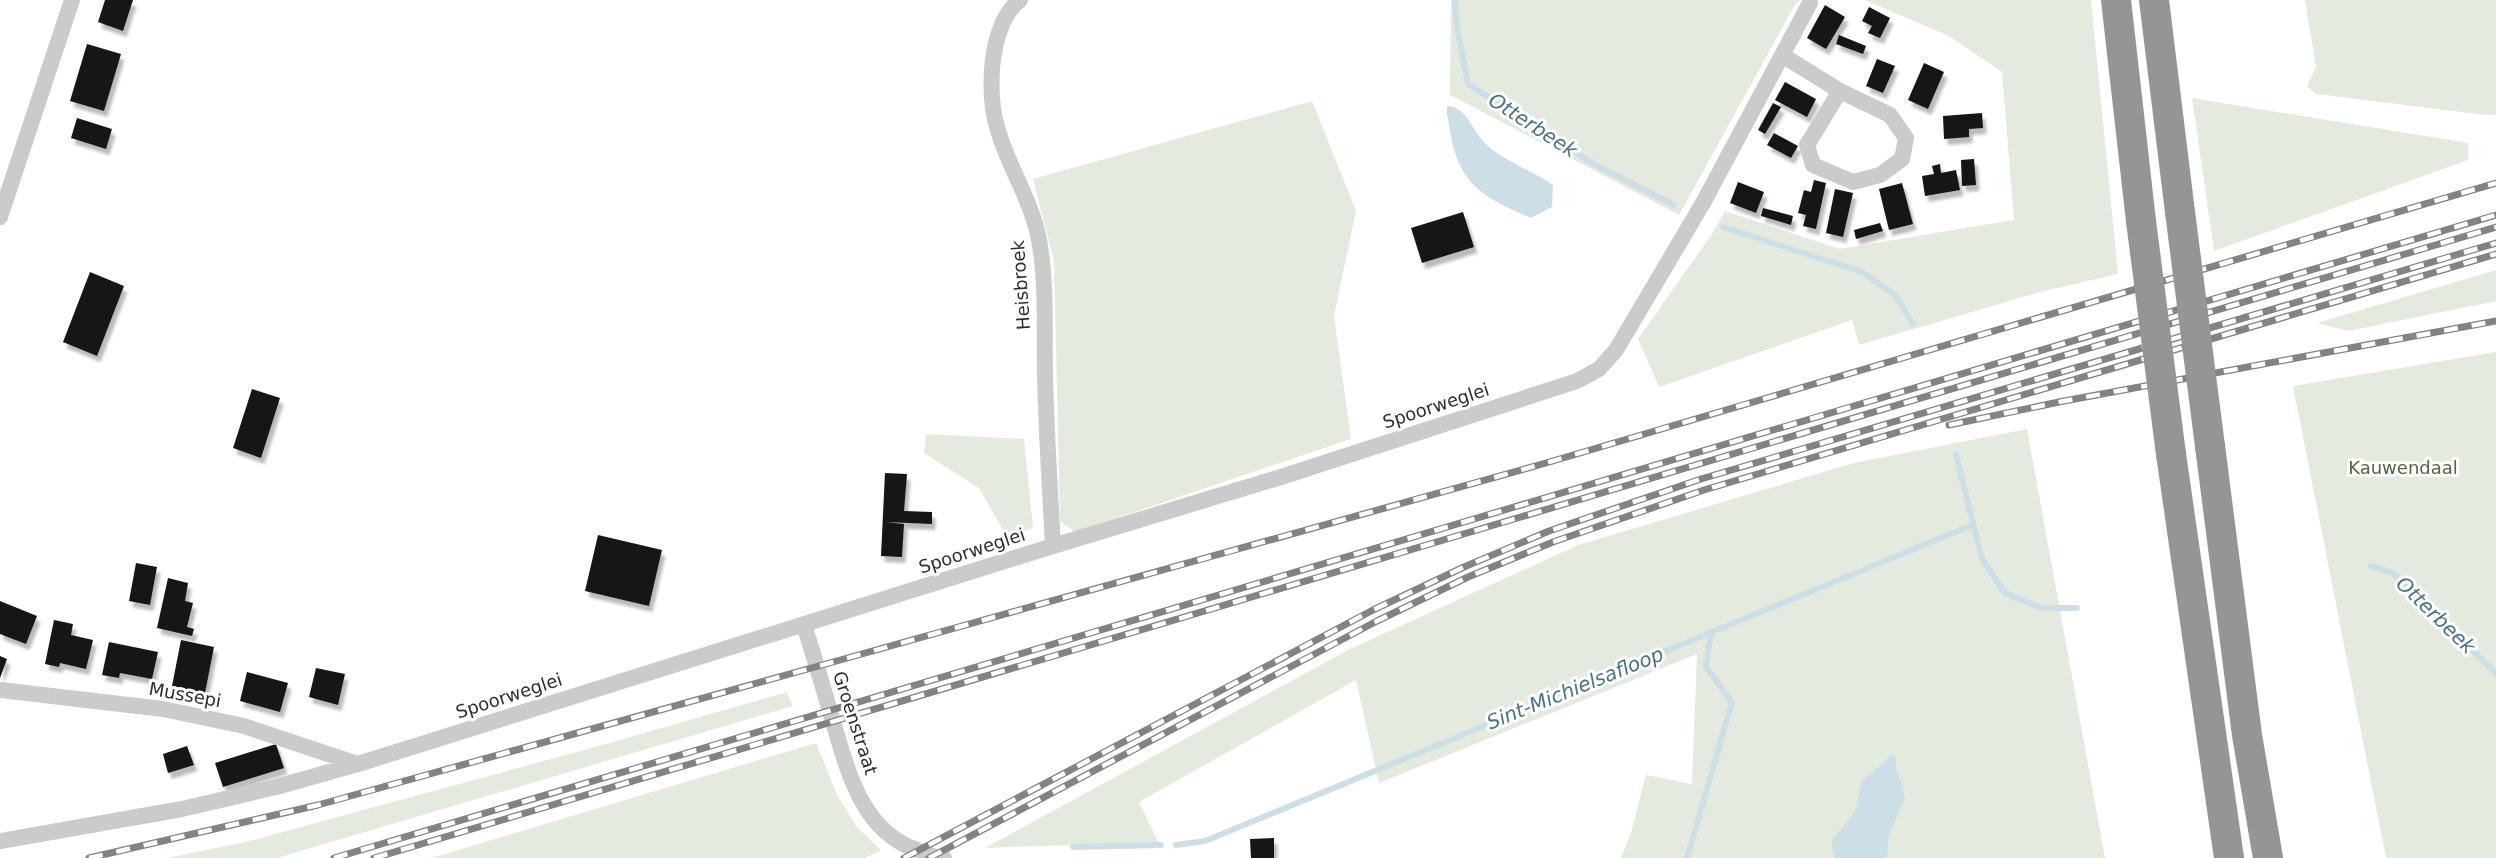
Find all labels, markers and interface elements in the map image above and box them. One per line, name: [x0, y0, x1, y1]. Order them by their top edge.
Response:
water label: Otterbeek: [1484, 87, 1583, 163]
street label: Heisbroek: [1007, 239, 1034, 331]
street label: Spoorweglei: [1380, 378, 1492, 433]
park label: Kauwendaal: [2348, 457, 2458, 478]
street label: Spoorweglei: [916, 523, 1028, 578]
water label: Otterbeek: [2391, 571, 2482, 660]
water label: Sint-Michielsafloop: [1483, 642, 1667, 734]
street label: Spoorweglei: [453, 668, 565, 723]
street label: Groenstraat: [829, 669, 882, 777]
street label: Mussepi: [147, 678, 223, 711]

